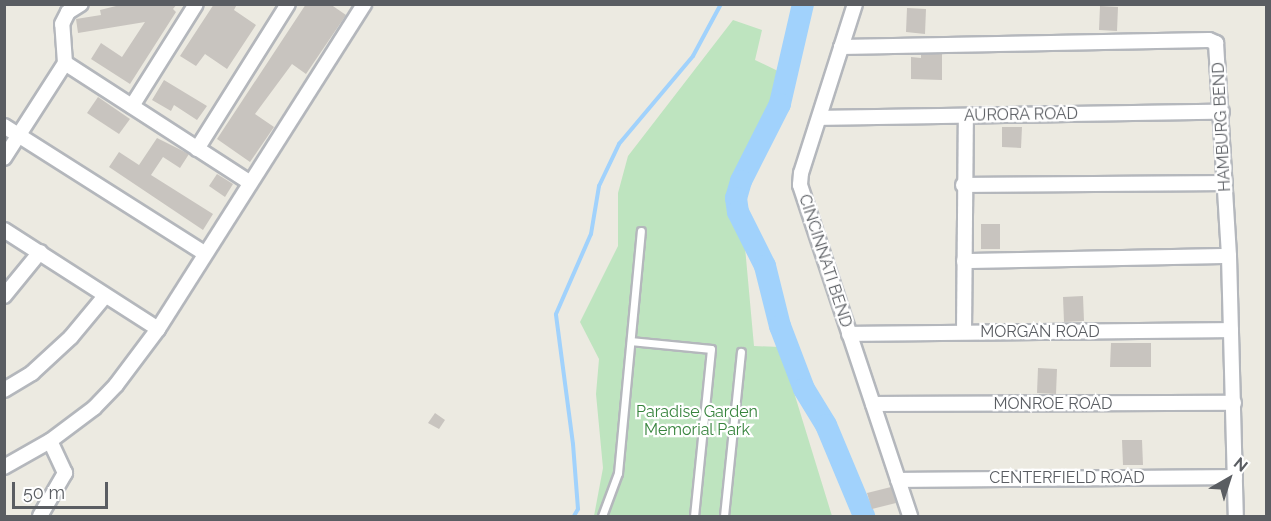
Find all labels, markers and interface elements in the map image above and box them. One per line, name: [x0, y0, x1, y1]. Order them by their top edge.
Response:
street label: HAMBURG BEND: [1209, 62, 1235, 192]
street label: AURORA ROAD: [964, 104, 1078, 126]
street label: CINCINNATI BEND: [794, 192, 856, 330]
street label: MORGAN ROAD: [980, 322, 1100, 342]
street label: MONROE ROAD: [994, 394, 1112, 414]
park label: Paradise Garden Memorial Park: [636, 402, 758, 440]
north arrow: [1199, 449, 1259, 509]
text: N: [1230, 453, 1251, 476]
street label: CENTERFIELD ROAD: [989, 468, 1145, 488]
scale bar: [15, 470, 111, 508]
text: 50 m: [23, 482, 65, 503]

